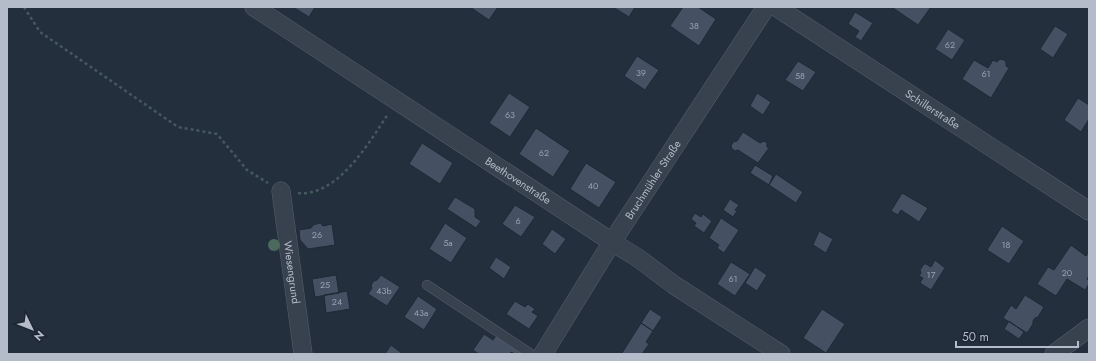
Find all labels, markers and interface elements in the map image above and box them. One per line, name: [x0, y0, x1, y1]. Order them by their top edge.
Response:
house number: 38: [689, 19, 699, 32]
house number: 62: [945, 38, 955, 51]
house number: 39: [636, 66, 646, 79]
house number: 61: [981, 67, 991, 80]
house number: 58: [795, 69, 805, 82]
street label: Schillerstraße: [902, 85, 963, 133]
house number: 63: [505, 108, 515, 121]
street label: Bruchmühler Straße: [621, 137, 685, 223]
house number: 62: [539, 146, 549, 159]
street label: Beethovenstraße: [482, 153, 555, 208]
house number: 40: [588, 179, 599, 192]
house number: 6: [515, 214, 521, 227]
house number: 26: [312, 228, 322, 241]
house number: 5a: [443, 236, 453, 249]
house number: 18: [1002, 238, 1011, 251]
street label: Wiesengrund: [280, 240, 304, 305]
house number: 20: [1062, 266, 1073, 279]
house number: 17: [927, 268, 936, 281]
house number: 61: [728, 272, 738, 285]
house number: 25: [320, 278, 330, 291]
house number: 43b: [376, 284, 392, 297]
house number: 24: [332, 295, 342, 308]
house number: 43a: [414, 306, 428, 319]
north arrow: [12, 309, 52, 349]
scale bar: [956, 323, 1078, 349]
text: N: [30, 327, 48, 344]
text: 50 m: [962, 328, 989, 346]

